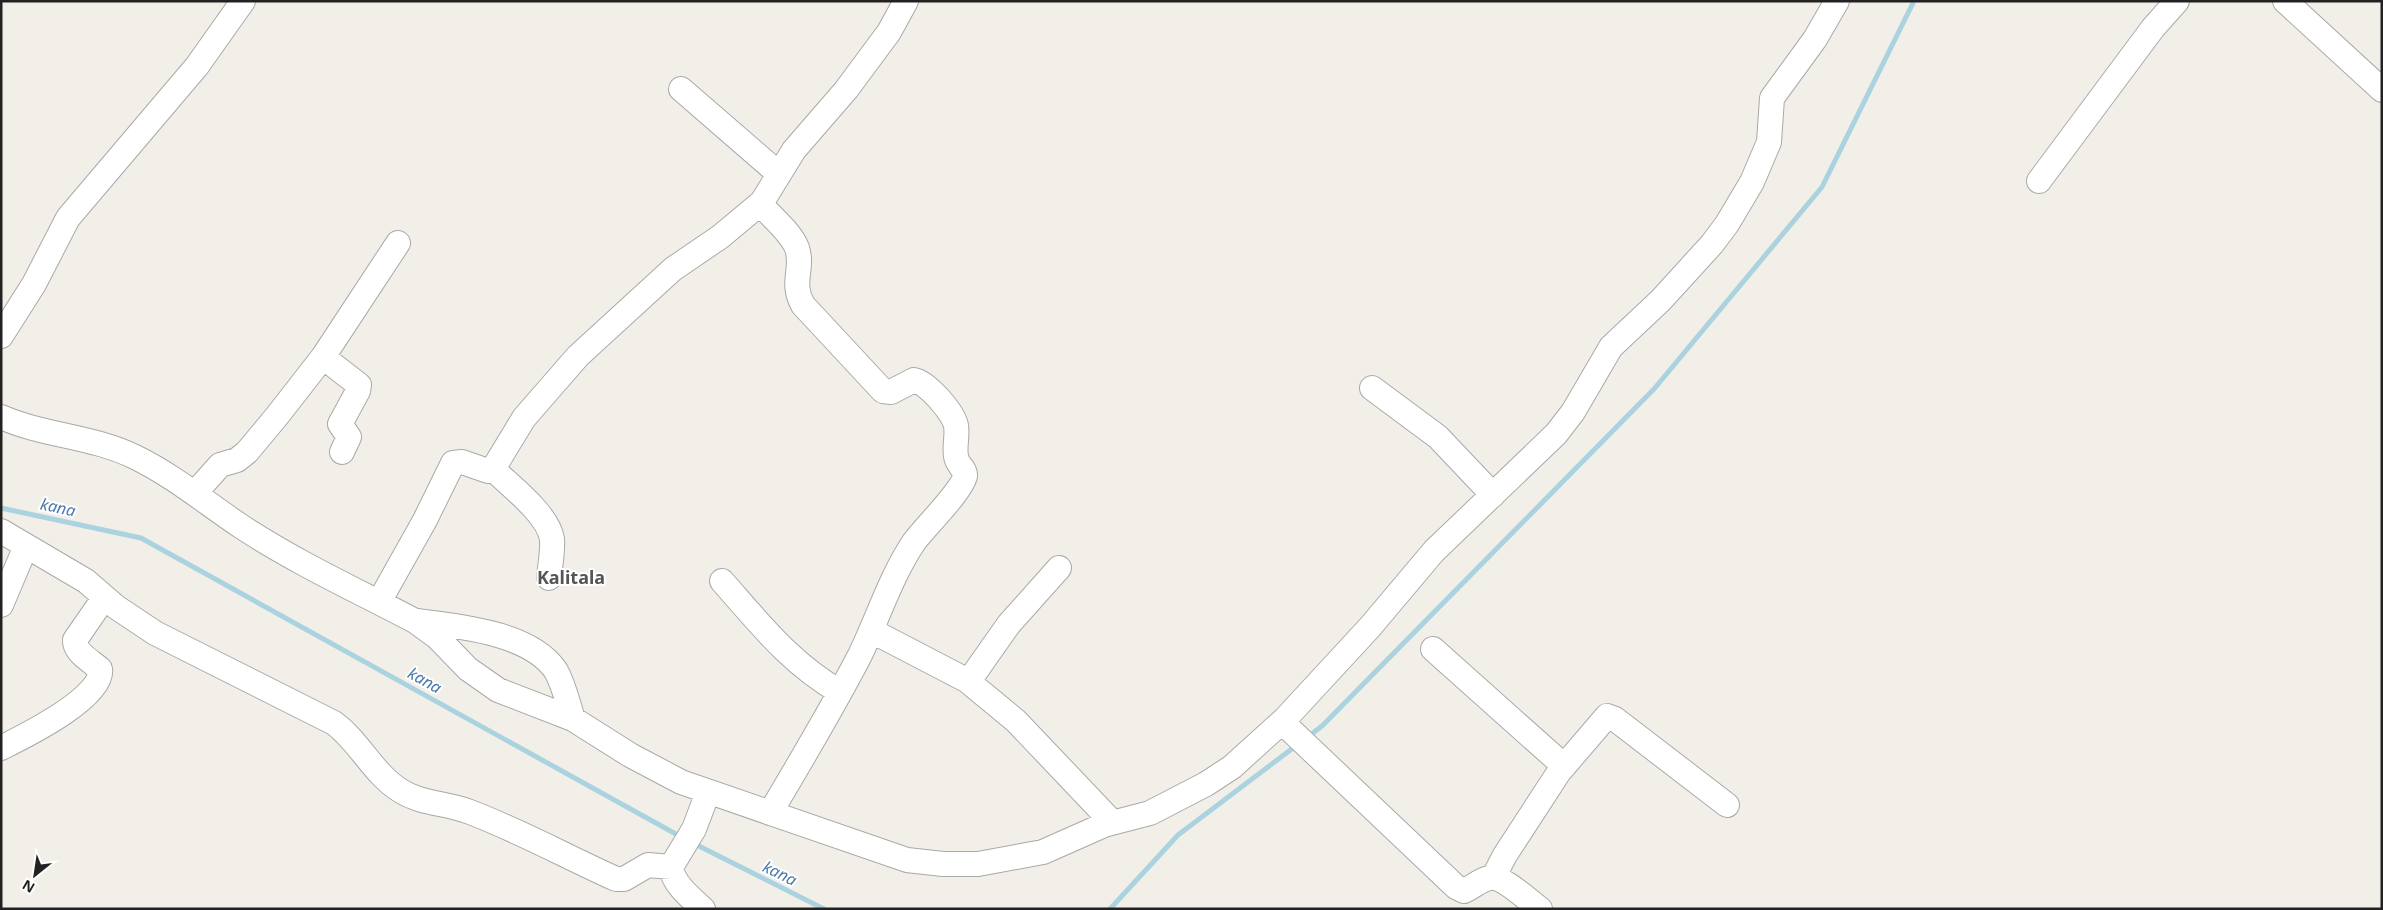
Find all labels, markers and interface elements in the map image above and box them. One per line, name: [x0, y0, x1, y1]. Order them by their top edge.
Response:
water label: kana: [38, 493, 78, 521]
district label: Kalitala: [537, 565, 605, 589]
water label: kana: [404, 662, 446, 698]
north arrow: [10, 850, 60, 900]
water label: kana: [759, 855, 801, 891]
text: N: [19, 876, 38, 898]

